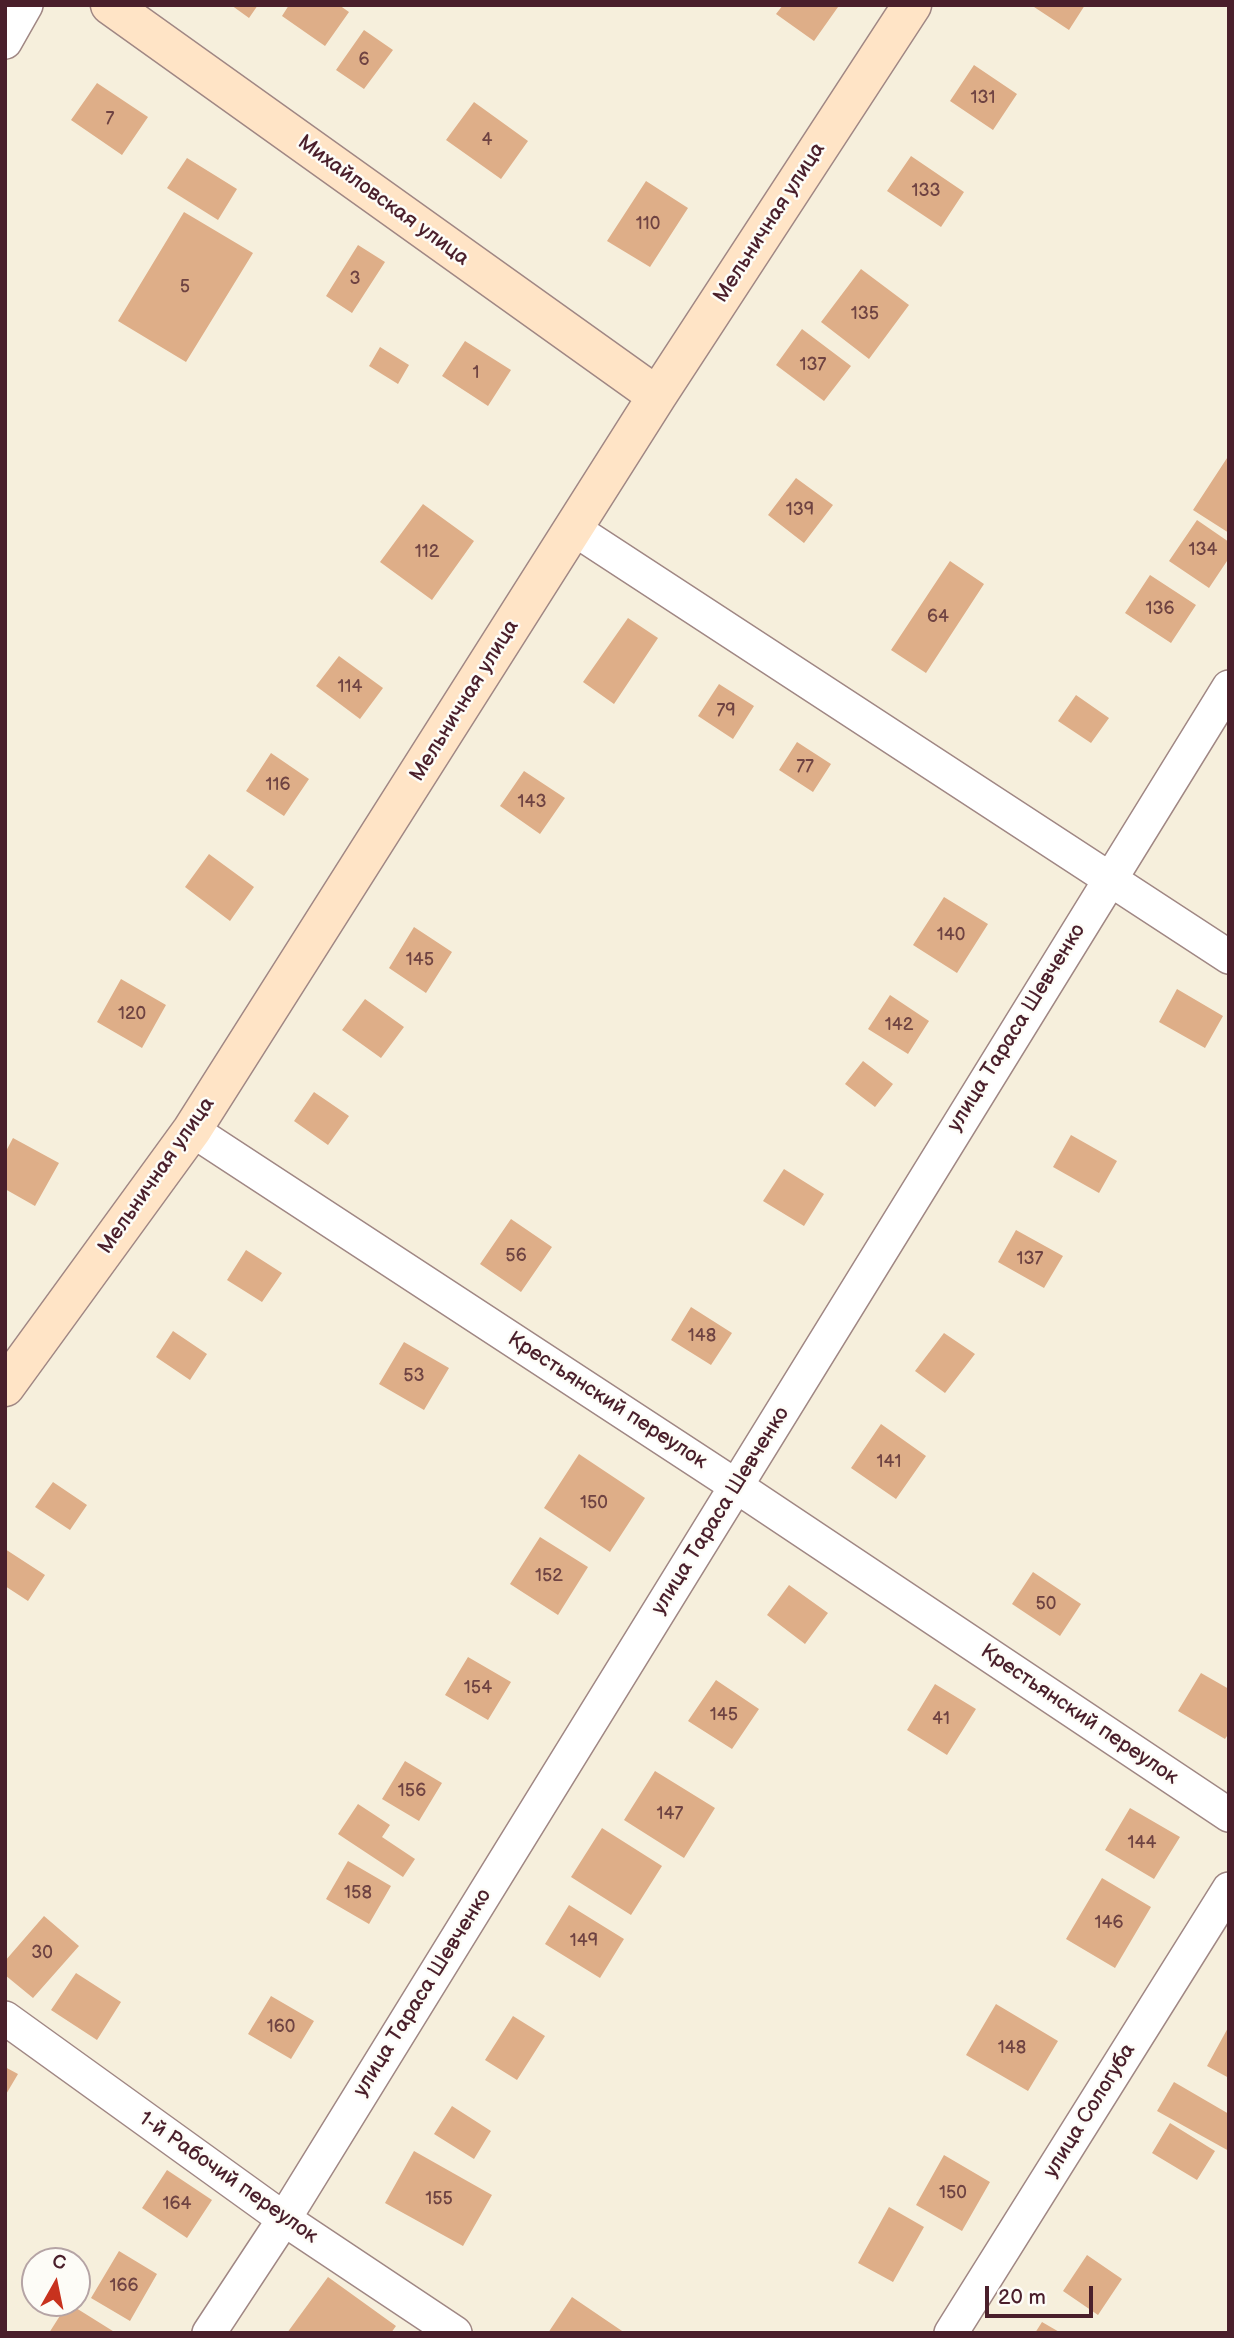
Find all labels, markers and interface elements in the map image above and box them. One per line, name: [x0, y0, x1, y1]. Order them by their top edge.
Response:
house number: 6: [359, 49, 369, 71]
house number: 131: [970, 87, 996, 109]
house number: 7: [106, 108, 114, 130]
house number: 4: [482, 129, 492, 151]
street label: Михайловская улица: [292, 130, 474, 272]
street label: Мельничная улица: [709, 138, 831, 308]
house number: 133: [911, 180, 941, 202]
house number: 110: [636, 213, 660, 235]
house number: 3: [349, 268, 361, 290]
house number: 5: [180, 276, 190, 298]
house number: 135: [851, 303, 879, 325]
house number: 137: [800, 354, 826, 376]
house number: 1: [473, 362, 479, 384]
house number: 139: [786, 499, 814, 521]
house number: 134: [1188, 539, 1218, 561]
house number: 112: [415, 541, 439, 563]
house number: 136: [1145, 598, 1175, 620]
house number: 64: [927, 606, 949, 628]
street label: Мельничная улица: [405, 616, 525, 786]
house number: 114: [338, 676, 362, 698]
house number: 79: [716, 700, 736, 722]
house number: 77: [796, 756, 814, 778]
house number: 116: [266, 774, 290, 796]
house number: 143: [517, 791, 547, 813]
street label: улица Тараса Шевченко: [943, 919, 1091, 1137]
house number: 140: [937, 924, 965, 946]
house number: 145: [406, 949, 434, 971]
house number: 120: [118, 1003, 146, 1025]
house number: 142: [885, 1014, 913, 1036]
street label: Мельничная улица: [93, 1093, 221, 1259]
house number: 56: [505, 1245, 527, 1267]
house number: 137: [1017, 1248, 1043, 1270]
house number: 148: [688, 1325, 716, 1347]
street label: Крестьянский переулок: [502, 1327, 712, 1475]
house number: 53: [403, 1365, 425, 1387]
street label: улица Тараса Шевченко: [647, 1402, 795, 1620]
house number: 141: [877, 1451, 901, 1473]
house number: 150: [580, 1492, 608, 1514]
house number: 152: [535, 1565, 563, 1587]
house number: 50: [1036, 1593, 1056, 1615]
street label: Крестьянский переулок: [975, 1639, 1183, 1791]
house number: 154: [464, 1677, 492, 1699]
house number: 145: [710, 1704, 738, 1726]
house number: 41: [932, 1708, 950, 1730]
house number: 156: [398, 1780, 426, 1802]
house number: 147: [657, 1803, 683, 1825]
house number: 144: [1128, 1832, 1156, 1854]
house number: 158: [344, 1882, 372, 1904]
street label: улица Тараса Шевченко: [349, 1884, 497, 2102]
house number: 146: [1095, 1912, 1123, 1934]
house number: 149: [570, 1930, 598, 1952]
house number: 30: [31, 1942, 53, 1964]
house number: 160: [267, 2016, 295, 2038]
house number: 148: [998, 2037, 1026, 2059]
street label: улица Сологуба: [1039, 2039, 1141, 2183]
street label: 1-й Рабочий переулок: [134, 2107, 322, 2249]
house number: 150: [939, 2182, 967, 2204]
house number: 155: [425, 2188, 453, 2210]
house number: 164: [163, 2193, 191, 2215]
north arrow: [21, 2247, 91, 2317]
text: С: [51, 2250, 67, 2275]
scale bar: [989, 2272, 1098, 2316]
house number: 166: [110, 2275, 138, 2297]
text: 20 m: [998, 2285, 1046, 2310]

